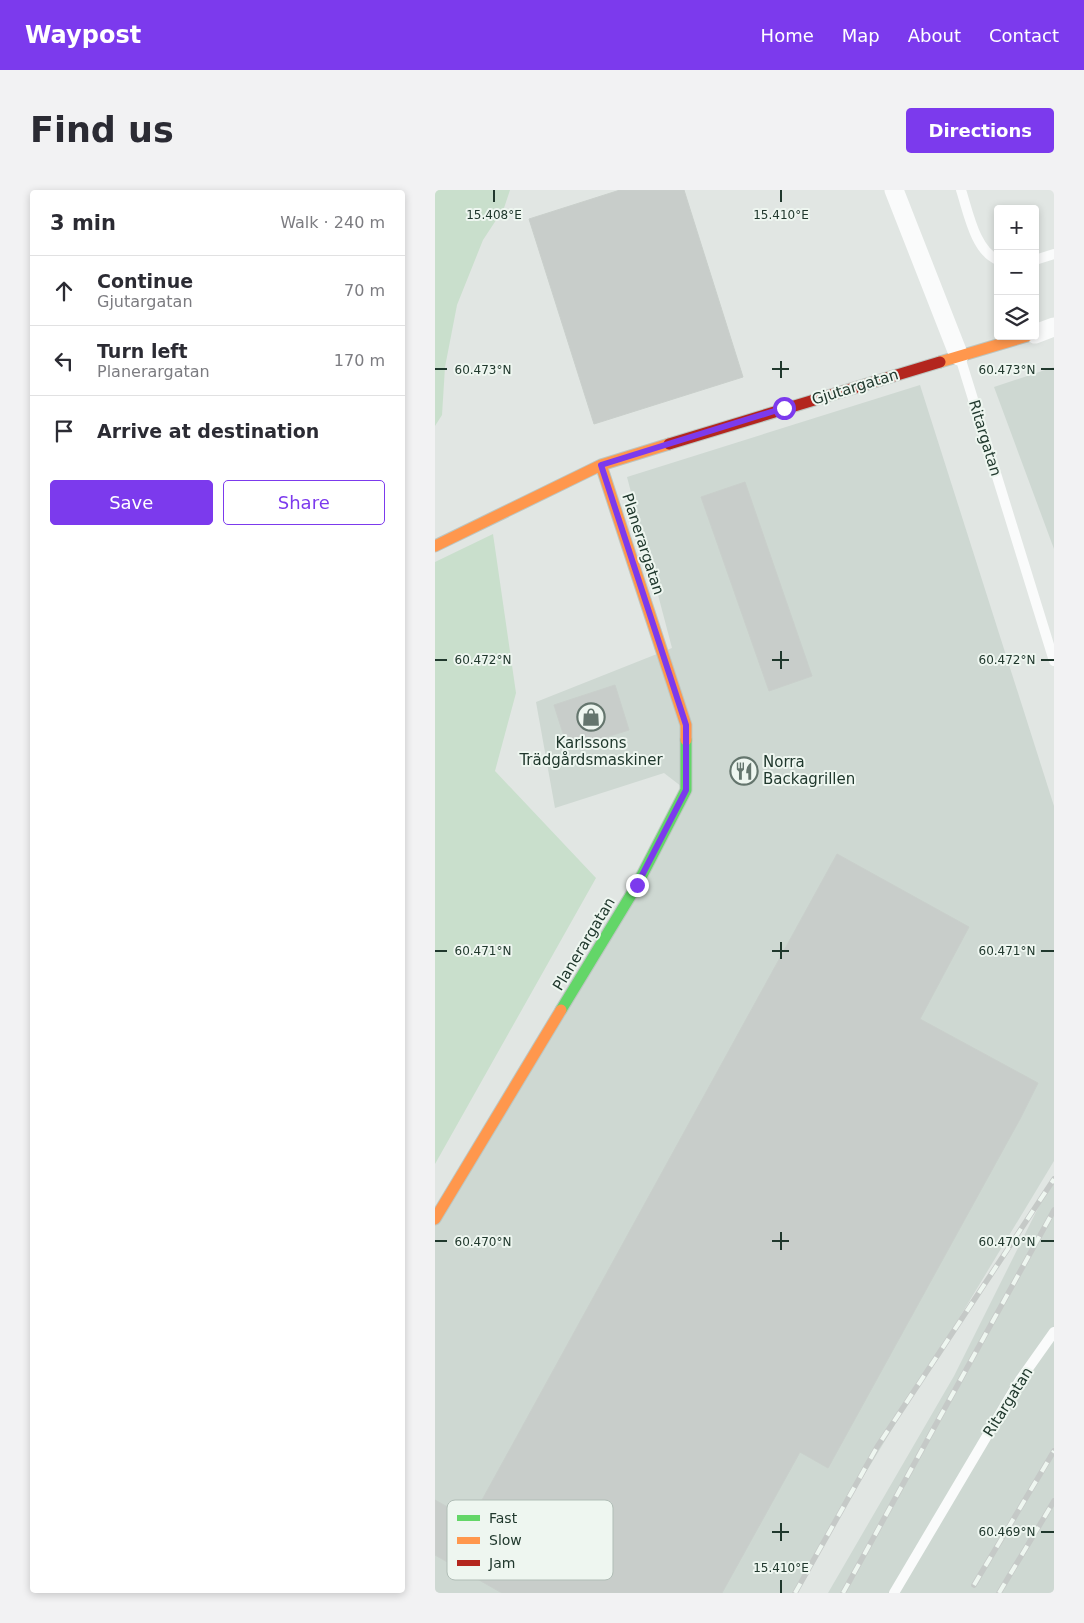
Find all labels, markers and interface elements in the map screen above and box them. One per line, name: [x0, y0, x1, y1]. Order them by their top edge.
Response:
text: Waypost: [25, 21, 141, 49]
text: Home: [761, 25, 814, 46]
text: Map: [842, 25, 880, 46]
text: About: [908, 25, 961, 46]
text: Contact: [989, 25, 1059, 46]
button: Directions: [906, 108, 1054, 153]
text: Find us: [30, 110, 174, 150]
map controls: [994, 205, 1039, 340]
button: +: [994, 205, 1039, 250]
text: 15.408°E: [466, 208, 522, 222]
text: 15.410°E: [753, 208, 809, 222]
text: 3 min: [50, 211, 116, 235]
text: Walk · 240 m: [280, 213, 385, 232]
button: −: [994, 250, 1039, 295]
text: Continue: [97, 270, 193, 292]
icon: ahead: [50, 277, 78, 305]
text: 70 m: [344, 281, 385, 300]
text: Gjutargatan: [97, 292, 193, 311]
button: layers: [994, 295, 1039, 340]
text: Turn left: [97, 340, 188, 362]
icon: left: [50, 347, 78, 375]
text: 170 m: [334, 351, 385, 370]
text: Planerargatan: [97, 362, 210, 381]
text: 60.473°N: [455, 363, 511, 377]
text: 60.473°N: [979, 363, 1035, 377]
street label: Gjutargatan: [810, 365, 900, 409]
route start: [773, 397, 796, 420]
street label: Ritargatan: [965, 398, 1005, 478]
icon: arrive: [50, 417, 78, 445]
text: Arrive at destination: [97, 420, 319, 442]
button: Save: [50, 480, 213, 525]
button: Share: [223, 480, 385, 525]
street label: Planerargatan: [618, 491, 668, 597]
text: 60.472°N: [455, 653, 511, 667]
text: 60.472°N: [979, 653, 1035, 667]
shop icon: Karlssons Trädgårdsmaskiner: [576, 702, 606, 732]
place label: Karlssons Trädgårdsmaskiner: [518, 734, 663, 769]
place label: Norra Backagrillen: [763, 753, 855, 788]
restaurant icon: Norra Backagrillen: [729, 756, 759, 786]
route end: [626, 874, 649, 897]
street label: Planerargatan: [549, 894, 619, 994]
text: 60.471°N: [455, 944, 511, 958]
text: 60.471°N: [979, 944, 1035, 958]
text: 60.470°N: [455, 1235, 511, 1249]
text: 60.470°N: [979, 1235, 1035, 1249]
street label: Ritargatan: [979, 1364, 1037, 1440]
legend: [447, 1500, 613, 1580]
text: Fast: [489, 1510, 518, 1526]
text: 60.469°N: [979, 1525, 1035, 1539]
text: Slow: [489, 1532, 522, 1548]
text: Jam: [488, 1555, 515, 1571]
text: 15.410°E: [753, 1561, 809, 1575]

